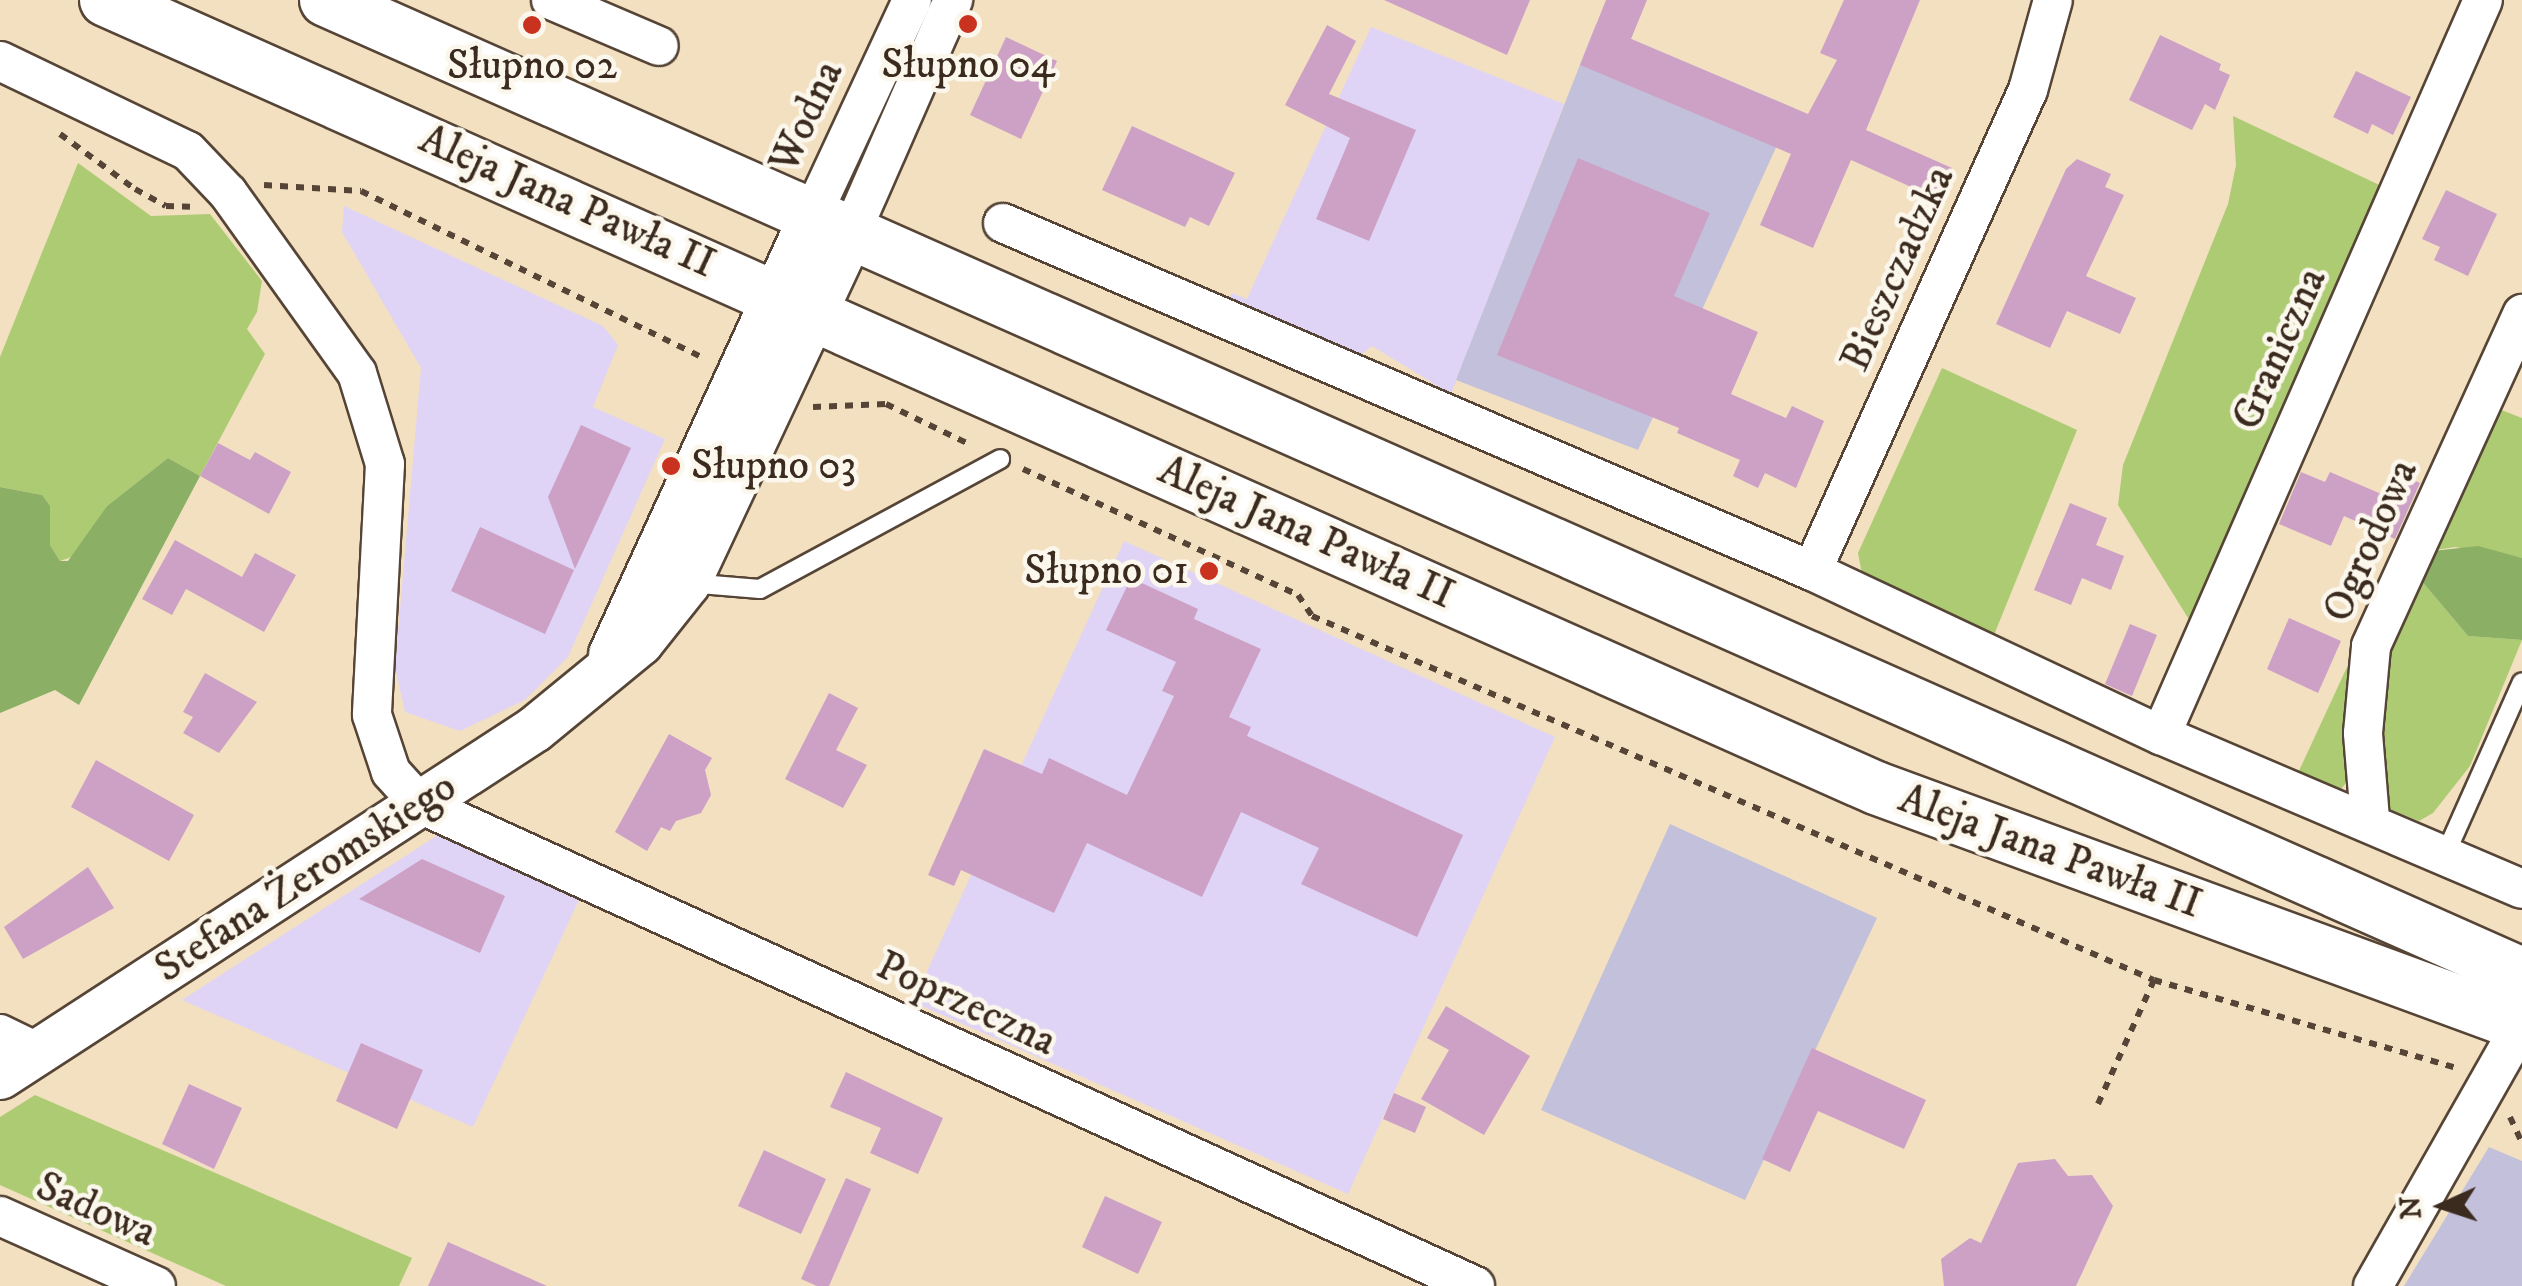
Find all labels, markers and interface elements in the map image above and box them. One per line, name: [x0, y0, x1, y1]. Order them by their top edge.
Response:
marker: Słupno 04: [957, 13, 979, 35]
marker: Słupno 02: [521, 14, 543, 36]
place label: Słupno 04: [881, 40, 1055, 90]
place label: Słupno 02: [447, 41, 617, 91]
street label: Wodna: [759, 53, 855, 181]
street label: Aleja Jana Pawła II: [411, 114, 723, 290]
street label: Bieszczadzka: [1830, 159, 1966, 379]
street label: Graniczna: [2222, 260, 2338, 438]
place label: Słupno 03: [691, 441, 856, 491]
street label: Aleja Jana Pawła II: [1150, 445, 1462, 621]
street label: Ogrodowa: [2313, 452, 2429, 630]
marker: Słupno 03: [660, 455, 682, 477]
place label: Słupno 01: [1024, 546, 1189, 596]
marker: Słupno 01: [1198, 560, 1220, 582]
street label: Stefana Żeromskiego: [146, 762, 466, 994]
street label: Aleja Jana Pawła II: [1892, 774, 2208, 930]
street label: Poprzeczna: [868, 941, 1064, 1067]
north arrow: [2392, 1156, 2492, 1256]
street label: Sadowa: [28, 1161, 164, 1259]
text: N: [2393, 1195, 2430, 1220]

